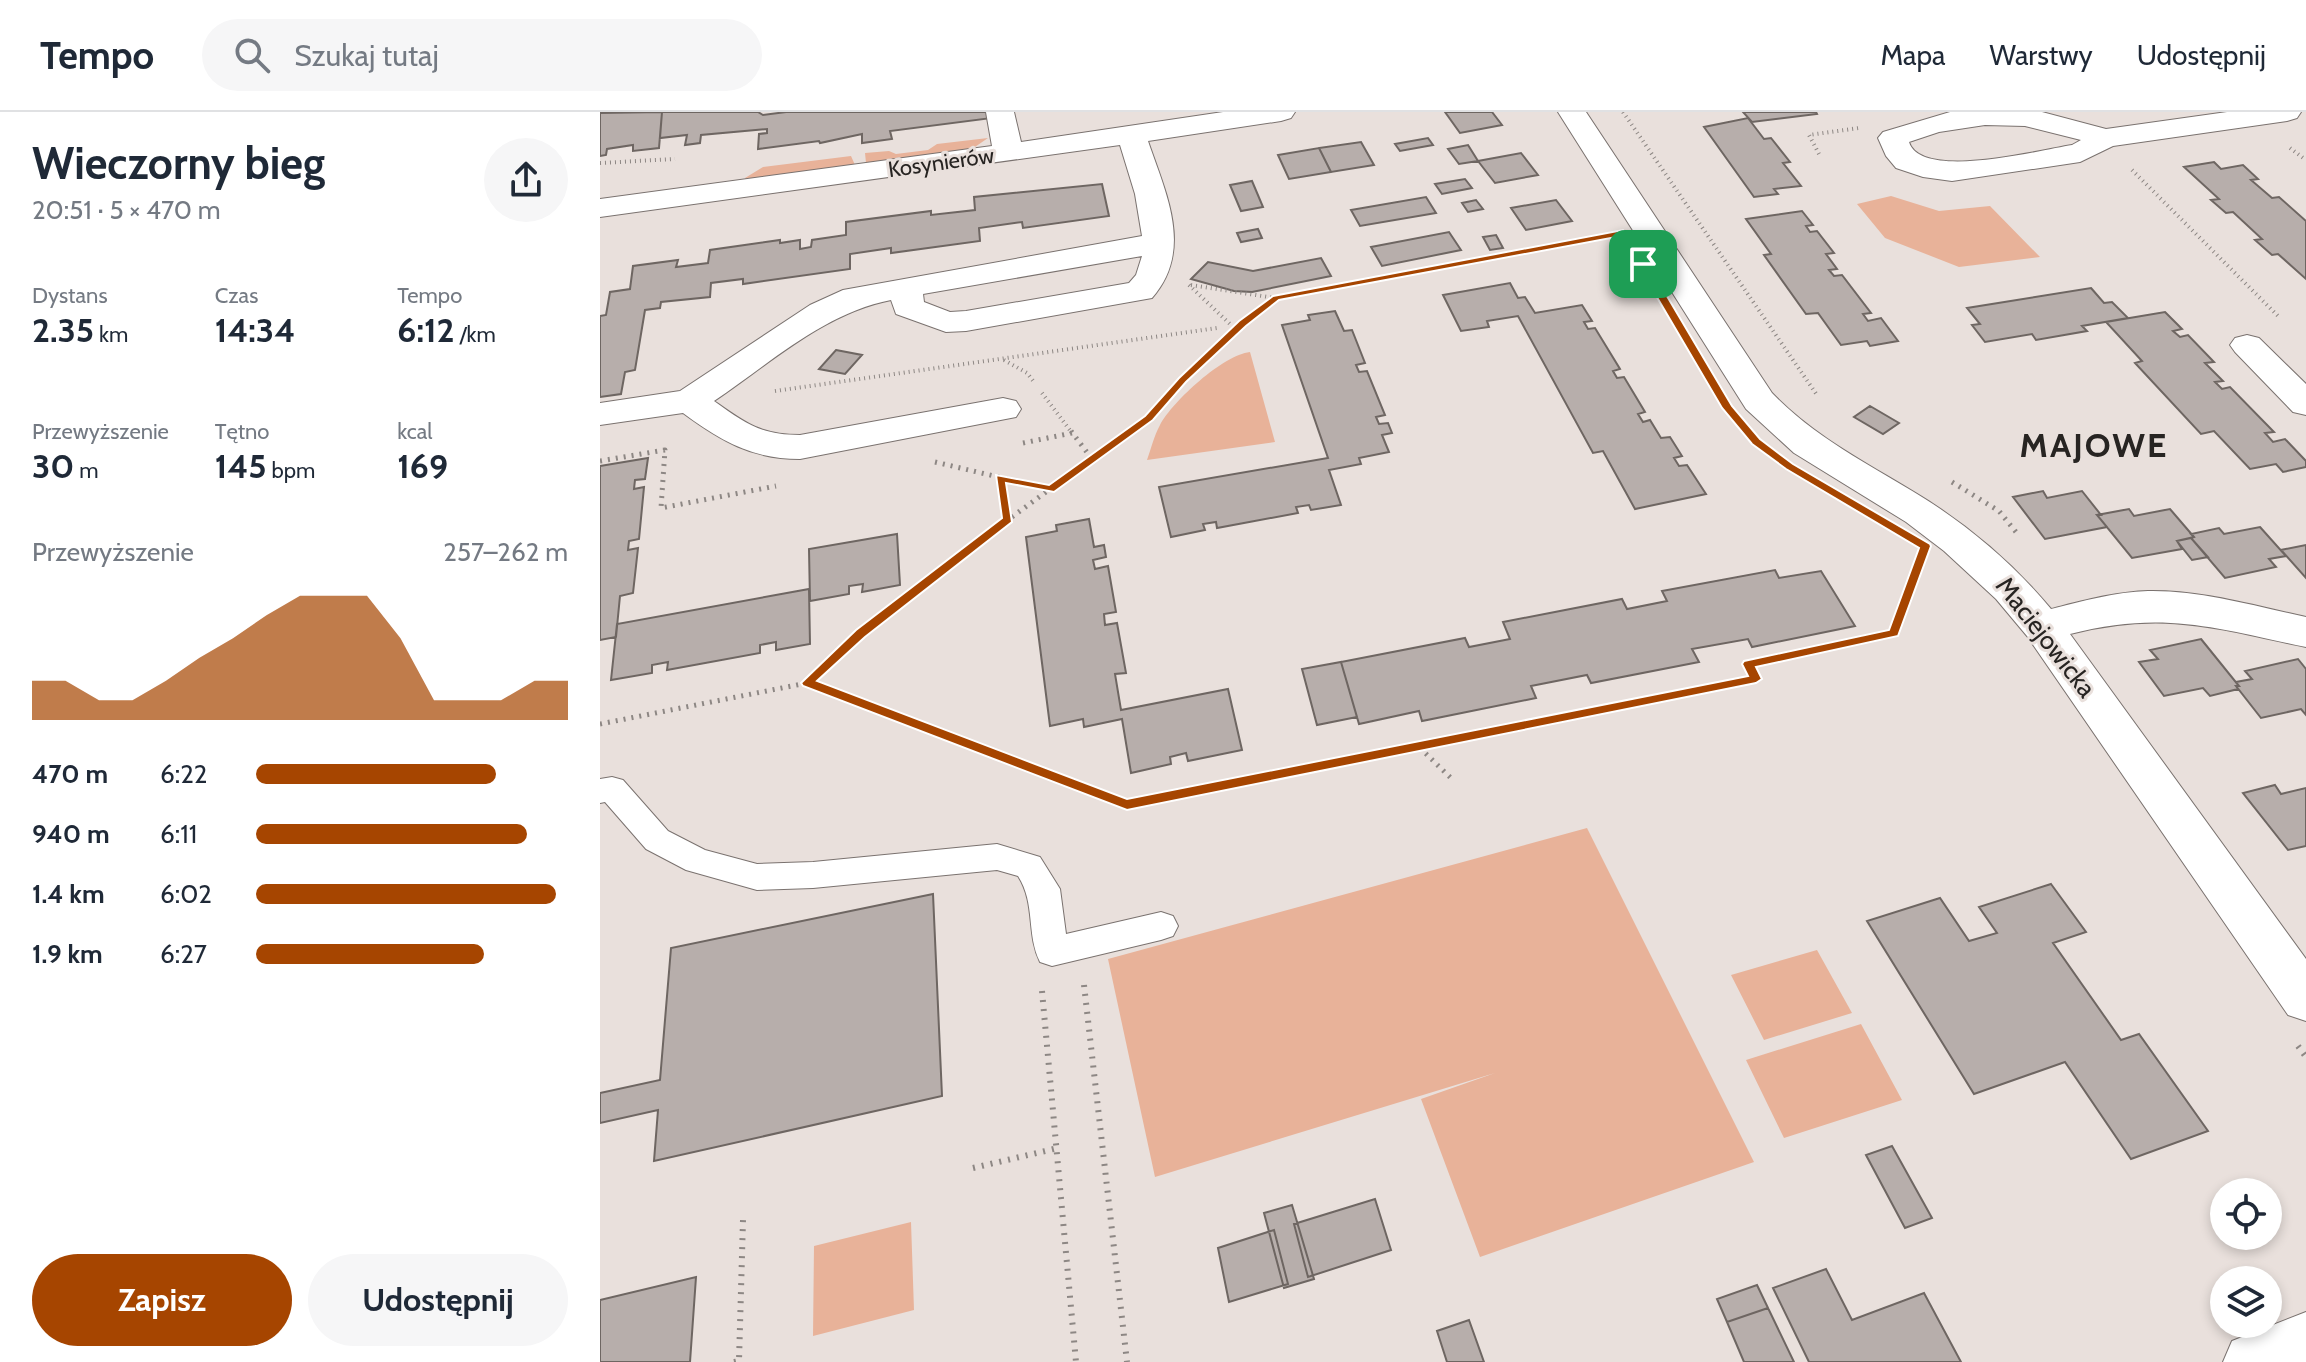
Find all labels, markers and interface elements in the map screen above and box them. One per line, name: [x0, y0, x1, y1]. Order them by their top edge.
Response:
search box: [202, 19, 762, 91]
text: Tempo: [40, 32, 154, 79]
icon: search: [230, 33, 274, 77]
text: Szukaj tutaj: [294, 37, 439, 74]
text: Mapa: [1880, 38, 1946, 72]
text: Warstwy: [1990, 38, 2093, 72]
text: Udostępnij: [2137, 38, 2266, 72]
text: Wieczorny bieg: [32, 137, 325, 190]
button: share: [484, 138, 568, 222]
street label: Kosynierów: [886, 142, 996, 183]
text: 20:51 · 5 × 470 m: [32, 194, 221, 226]
pin: [1609, 230, 1677, 298]
icon: arrive: [1621, 242, 1665, 286]
text: Dystans: [32, 282, 108, 309]
text: Czas: [215, 282, 258, 309]
text: Tempo: [397, 282, 462, 309]
text: 2.35: [32, 309, 94, 351]
text: 14:34: [215, 309, 295, 351]
text: 6:12: [397, 309, 455, 351]
text: km: [94, 321, 128, 348]
text: /km: [455, 321, 496, 348]
text: Przewyższenie: [32, 418, 169, 445]
text: Tętno: [215, 418, 269, 445]
text: kcal: [397, 418, 432, 445]
district label: MAJOWE: [2020, 424, 2168, 466]
text: 30: [32, 445, 74, 487]
text: 145: [215, 445, 267, 487]
text: 169: [397, 445, 448, 487]
text: m: [74, 457, 99, 484]
text: bpm: [267, 457, 315, 484]
text: Przewyższenie: [32, 536, 194, 568]
text: 257–262 m: [443, 536, 568, 568]
street label: Maciejowicka: [1989, 570, 2103, 704]
text: 470 m: [32, 758, 108, 790]
text: 6:22: [160, 758, 207, 790]
text: 940 m: [32, 818, 110, 850]
text: 6:11: [160, 818, 197, 850]
text: 1.4 km: [32, 878, 105, 910]
text: 6:02: [160, 878, 212, 910]
text: 1.9 km: [32, 938, 103, 970]
text: 6:27: [160, 938, 207, 970]
map controls: [2210, 1178, 2282, 1338]
button: locate: [2210, 1178, 2282, 1250]
button: Zapisz: [32, 1254, 292, 1346]
button: Udostępnij: [308, 1254, 568, 1346]
button: layers: [2210, 1266, 2282, 1338]

